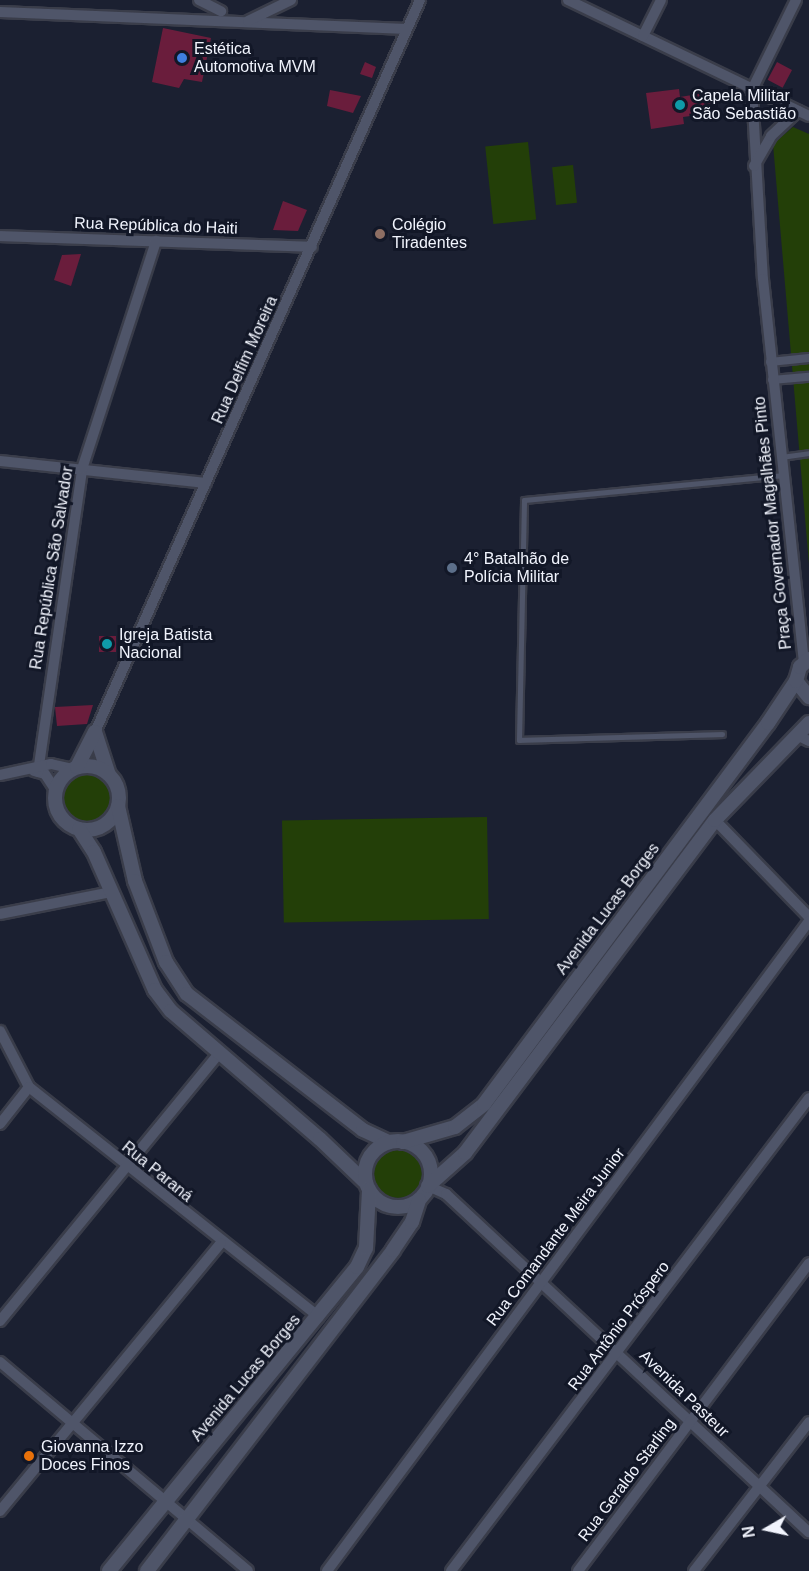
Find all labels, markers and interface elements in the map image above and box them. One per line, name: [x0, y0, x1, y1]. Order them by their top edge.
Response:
place label: Estética Automotiva MVM: [194, 39, 316, 77]
marker: Estética Automotiva MVM: [175, 51, 189, 65]
place label: Capela Militar São Sebastião: [692, 86, 796, 124]
marker: Capela Militar São Sebastião: [673, 98, 687, 112]
street label: Rua República do Haiti: [74, 214, 238, 238]
place label: Colégio Tiradentes: [392, 215, 467, 253]
marker: Colégio Tiradentes: [373, 227, 387, 241]
street label: Rua Delfim Moreira: [208, 293, 282, 427]
street label: Praça Governador Magalhães Pinto: [750, 396, 796, 650]
street label: Rua República São Salvador: [26, 465, 78, 671]
place label: 4° Batalhão de Polícia Militar: [464, 549, 569, 587]
marker: 4° Batalhão de Polícia Militar: [445, 561, 459, 575]
place label: Igreja Batista Nacional: [119, 625, 212, 663]
marker: Igreja Batista Nacional: [100, 637, 114, 651]
street label: Avenida Lucas Borges: [552, 839, 664, 979]
street label: Rua Paraná: [118, 1138, 196, 1206]
street label: Rua Comandante Meira Junior: [483, 1144, 629, 1330]
street label: Rua Antônio Próspero: [564, 1257, 674, 1395]
street label: Avenida Lucas Borges: [187, 1311, 305, 1445]
street label: Avenida Pasteur: [635, 1346, 733, 1442]
street label: Rua Geraldo Starling: [574, 1415, 680, 1545]
place label: Giovanna Izzo Doces Finos: [41, 1437, 143, 1475]
marker: Giovanna Izzo Doces Finos: [22, 1449, 36, 1463]
north arrow: [737, 1499, 797, 1559]
text: N: [739, 1525, 758, 1539]

